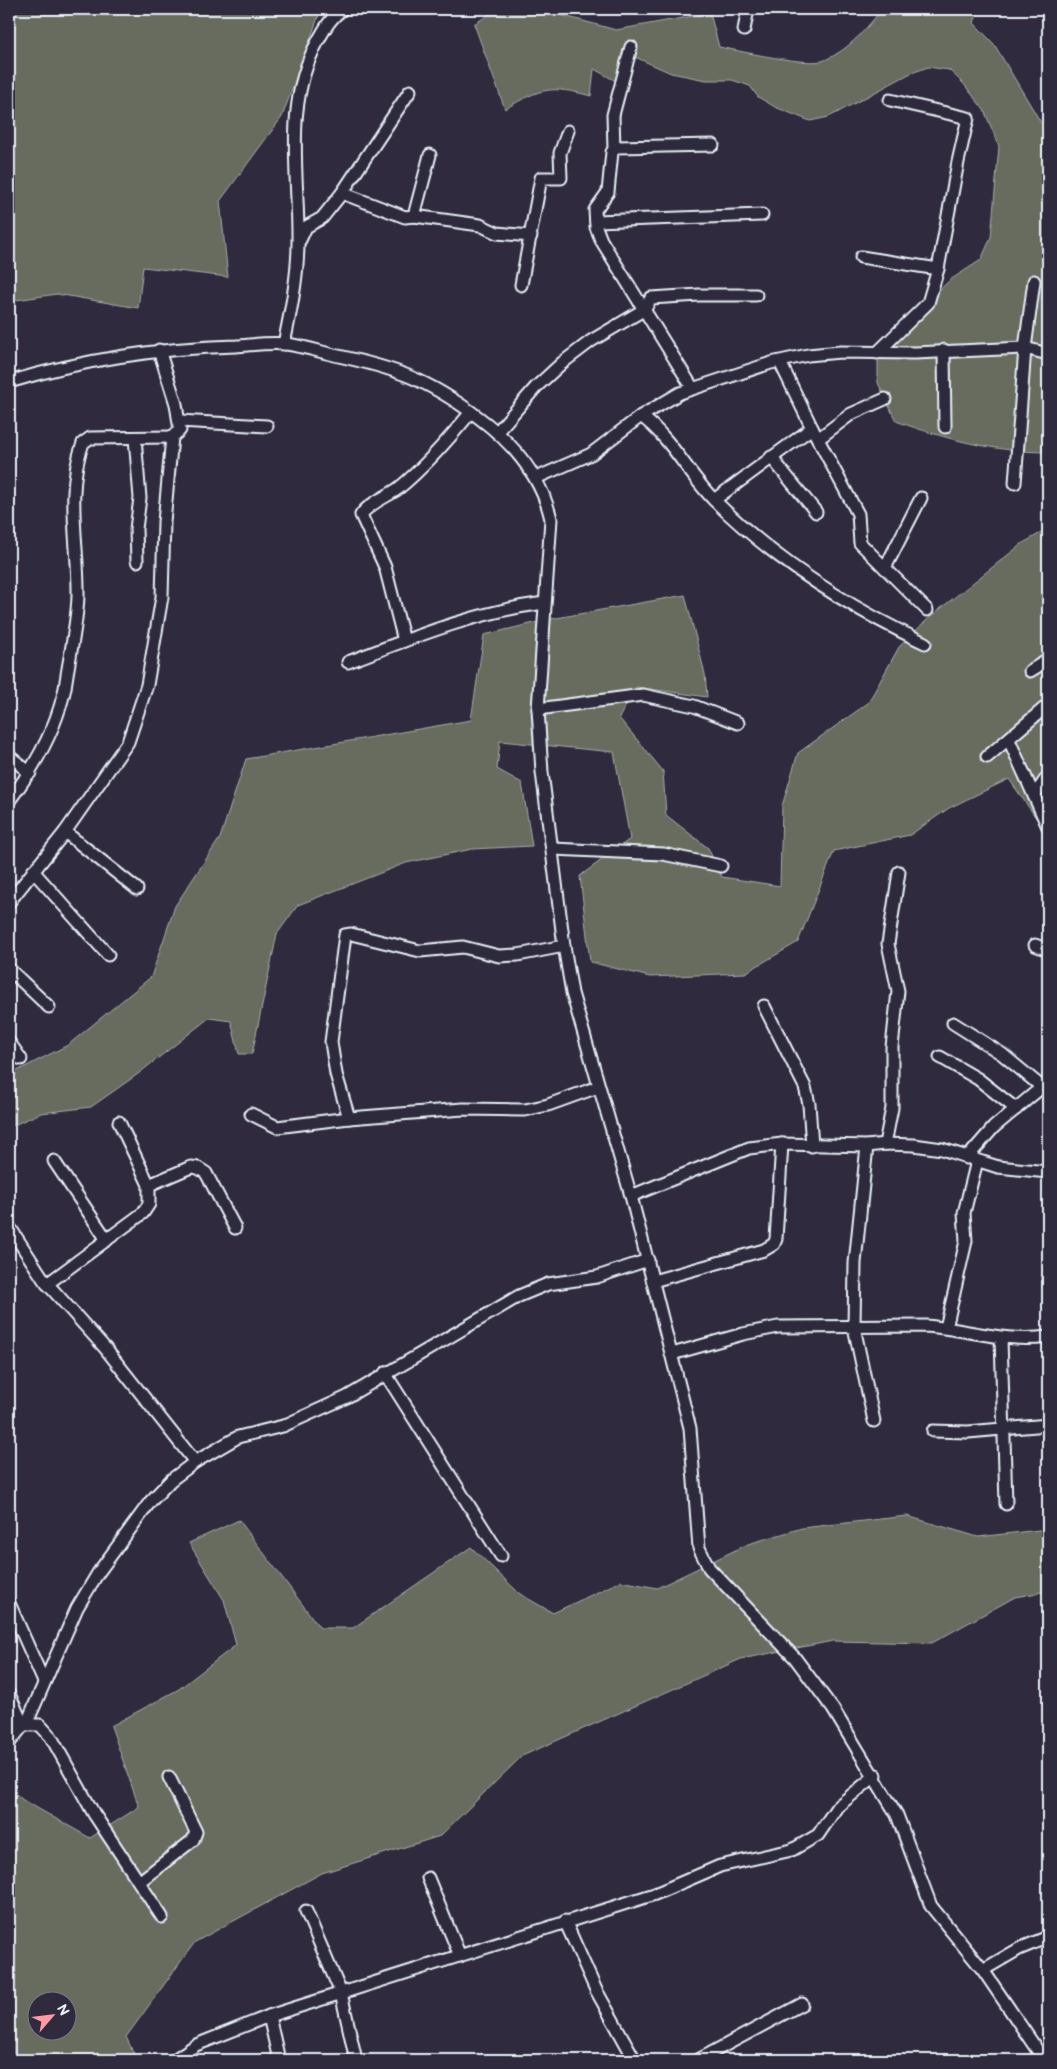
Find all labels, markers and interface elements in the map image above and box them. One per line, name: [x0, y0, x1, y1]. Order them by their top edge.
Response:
north arrow: [28, 1992, 78, 2042]
text: N: [53, 2001, 73, 2019]

